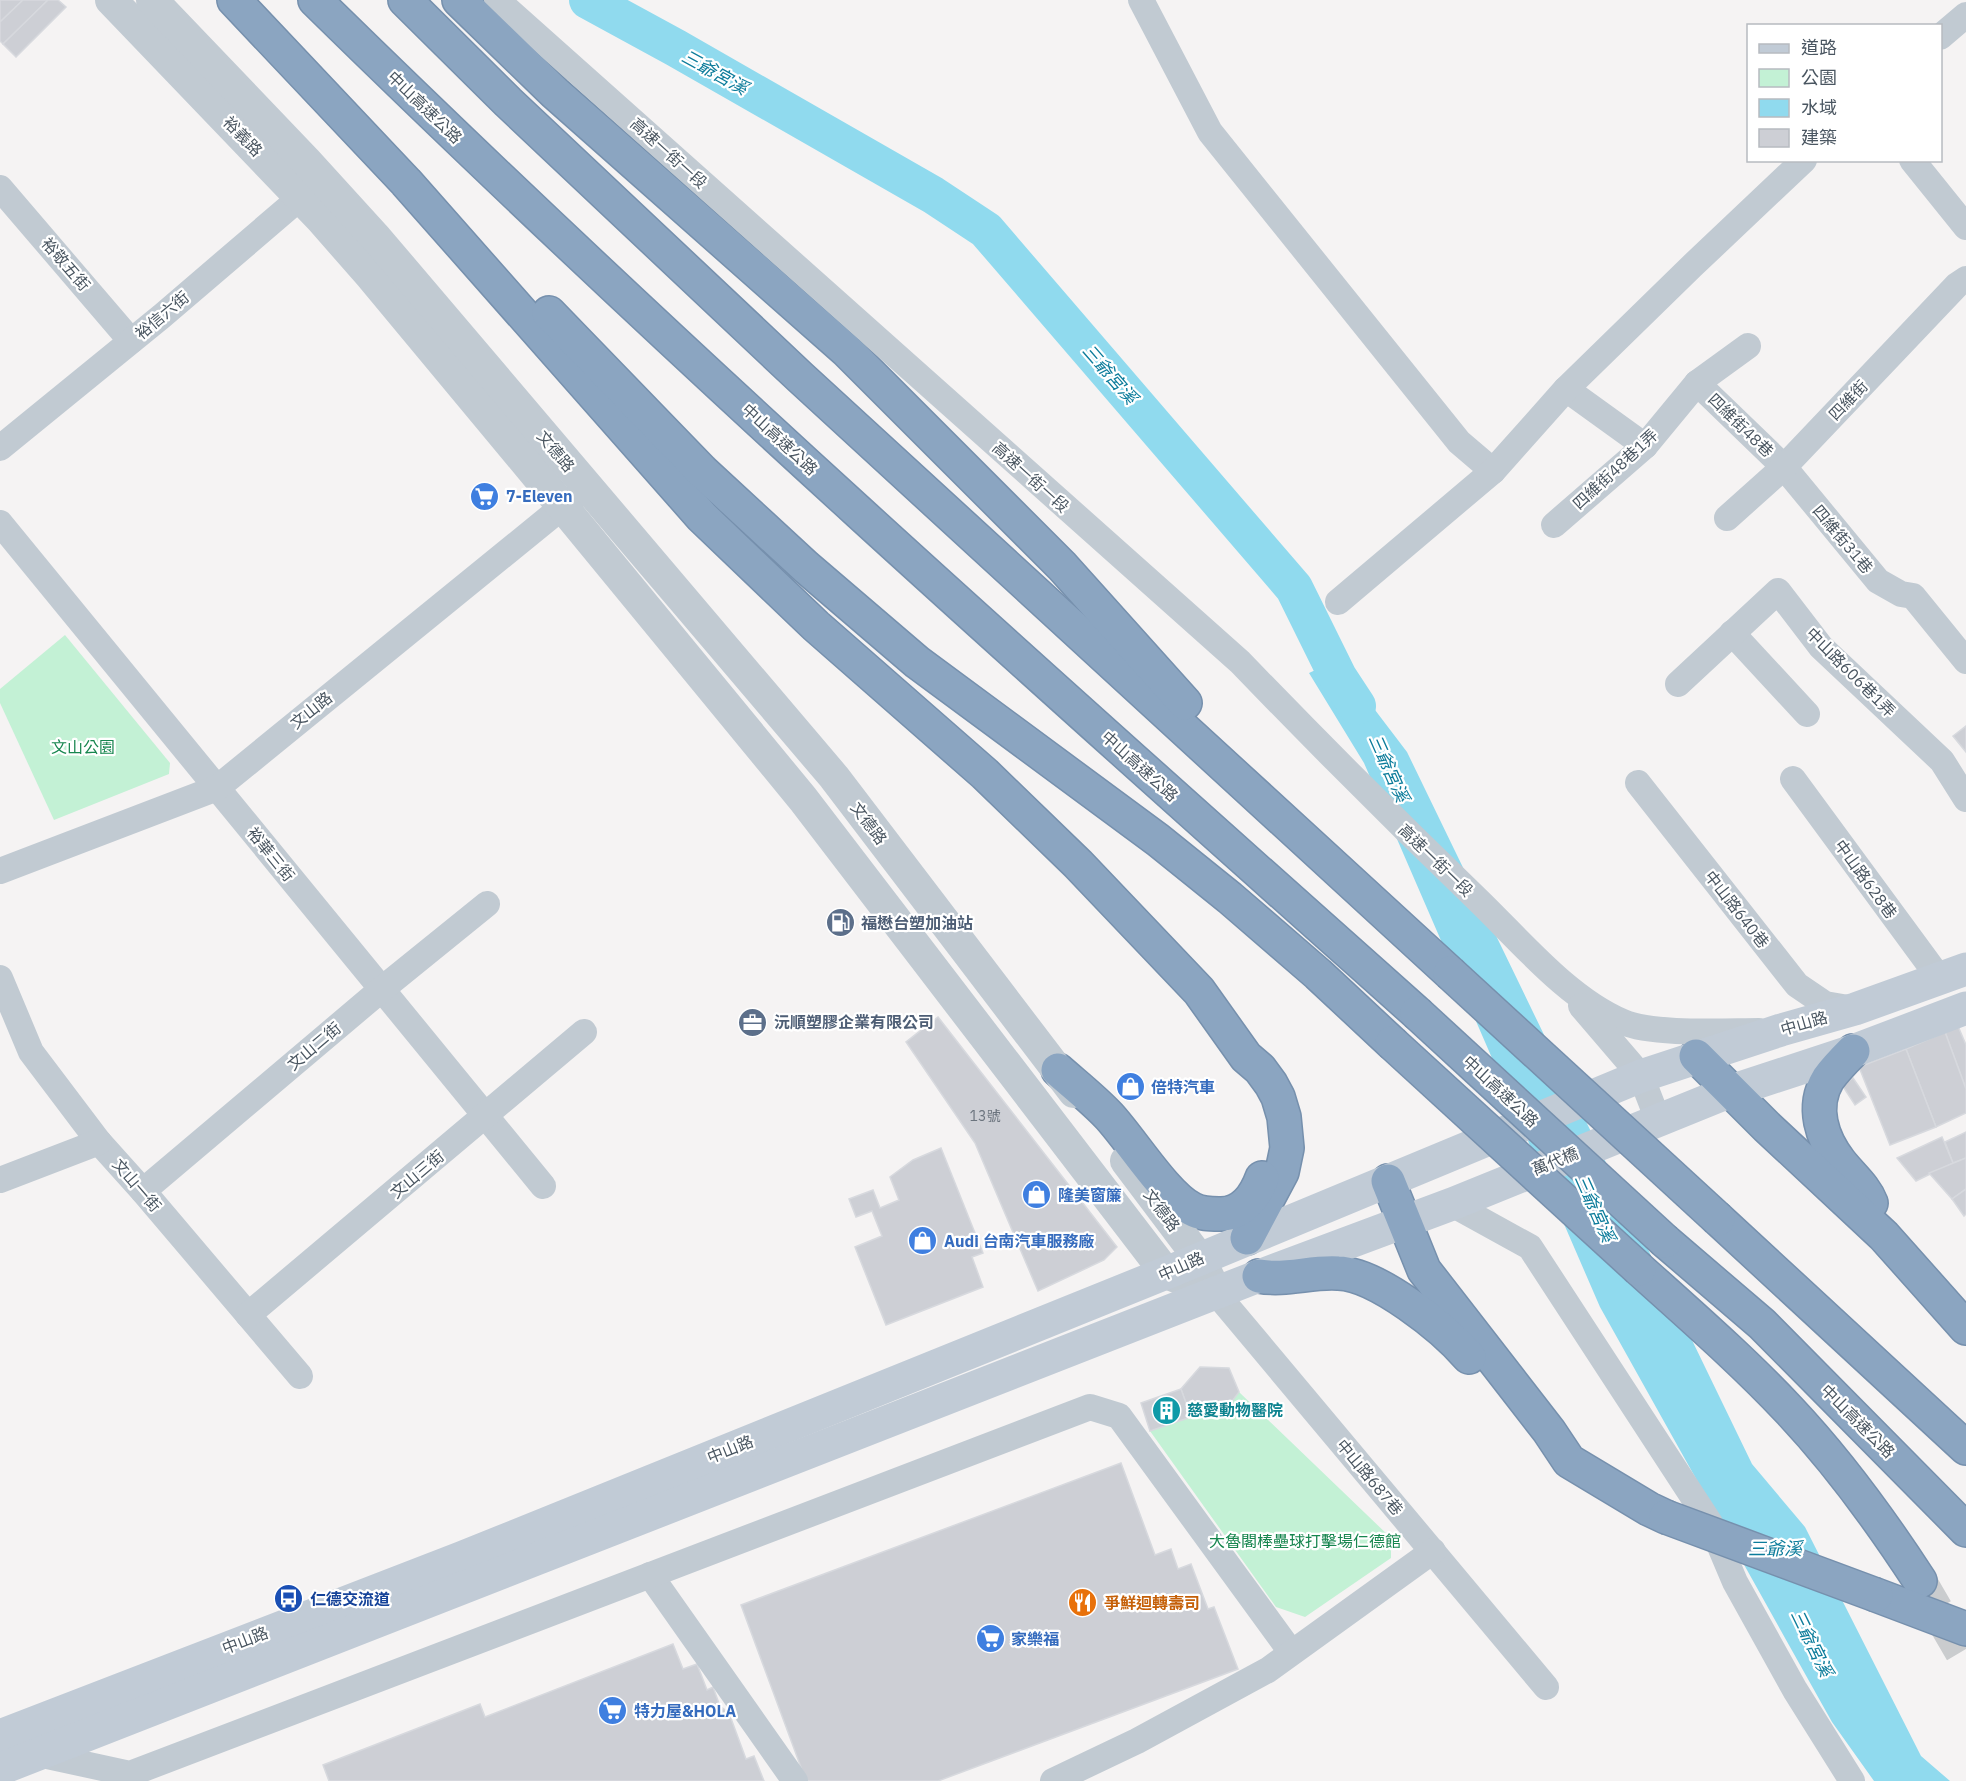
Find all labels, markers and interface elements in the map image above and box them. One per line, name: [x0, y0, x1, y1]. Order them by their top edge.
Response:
legend: [1747, 24, 1942, 162]
text: 道路: [1801, 36, 1837, 59]
water label: 三爺宮溪: [678, 44, 755, 101]
street label: 中山高速公路: [384, 66, 466, 148]
text: 公園: [1801, 66, 1837, 89]
text: 水域: [1801, 96, 1837, 119]
street label: 裕義路: [219, 112, 267, 160]
street label: 高速一街一段: [627, 113, 711, 193]
text: 建築: [1801, 126, 1837, 149]
street label: 裕敬五街: [37, 233, 95, 295]
street label: 裕信六街: [131, 287, 193, 343]
water label: 三爺宮溪: [1078, 339, 1144, 411]
street label: 四維街: [1824, 376, 1872, 424]
street label: 四維街48巷: [1704, 389, 1778, 461]
street label: 中山高速公路: [738, 399, 822, 479]
street label: 四維街48巷1弄: [1568, 425, 1662, 513]
street label: 文德路: [533, 426, 579, 476]
street label: 高速一街一段: [989, 437, 1073, 517]
supermarket icon: 7-Eleven: [469, 480, 501, 512]
place label: 7-Eleven: [506, 486, 572, 506]
street label: 四維街31巷: [1809, 501, 1877, 577]
street label: 中山路606巷1弄: [1802, 623, 1900, 721]
street label: 文山路: [286, 687, 336, 733]
street label: 中山高速公路: [1098, 726, 1182, 806]
water label: 三爺宮溪: [1364, 730, 1415, 808]
park label: 文山公園: [51, 737, 115, 757]
street label: 文德路: [847, 798, 891, 848]
street label: 高速一街一段: [1395, 819, 1477, 901]
street label: 裕華三街: [243, 823, 299, 885]
street label: 中山路628巷: [1831, 836, 1901, 922]
street label: 中山路640巷: [1701, 866, 1773, 952]
fuel station icon: 福懋台塑加油站: [824, 907, 856, 939]
place label: 福懋台塑加油站: [861, 913, 973, 933]
office icon: 沅順塑膠企業有限公司: [737, 1006, 769, 1038]
street label: 中山路: [1778, 1007, 1830, 1039]
place label: 沅順塑膠企業有限公司: [774, 1012, 934, 1032]
street label: 文山二街: [283, 1018, 345, 1074]
street label: 中山高速公路: [1459, 1051, 1543, 1131]
shop icon: 倍特汽車: [1114, 1071, 1146, 1103]
place label: 倍特汽車: [1151, 1077, 1215, 1097]
house number: 13號: [970, 1107, 1000, 1125]
street label: 萬代橋: [1529, 1143, 1581, 1179]
street label: 文山三街: [386, 1146, 448, 1202]
street label: 文山一街: [108, 1154, 166, 1216]
water label: 三爺宮溪: [1570, 1170, 1621, 1248]
shop icon: 隆美窗簾: [1021, 1179, 1053, 1211]
place label: 隆美窗簾: [1058, 1185, 1122, 1205]
street label: 文德路: [1140, 1185, 1184, 1235]
shop icon: Audi 台南汽車服務廠: [907, 1225, 939, 1257]
place label: Audi 台南汽車服務廠: [944, 1231, 1095, 1251]
street label: 中山路: [1155, 1247, 1207, 1285]
street label: 中山高速公路: [1817, 1380, 1899, 1462]
building icon: 慈愛動物醫院: [1150, 1394, 1182, 1426]
place label: 慈愛動物醫院: [1187, 1400, 1283, 1420]
street label: 中山路: [704, 1431, 756, 1467]
street label: 中山路687巷: [1333, 1435, 1407, 1519]
park label: 大魯閣棒壘球打擊場仁德館: [1209, 1531, 1401, 1551]
water label: 三爺溪: [1748, 1537, 1805, 1560]
bus stop icon: 仁德交流道: [273, 1583, 305, 1615]
restaurant icon: 爭鮮迴轉壽司: [1067, 1587, 1099, 1619]
place label: 仁德交流道: [310, 1589, 390, 1609]
place label: 爭鮮迴轉壽司: [1104, 1593, 1200, 1613]
water label: 三爺宮溪: [1786, 1606, 1839, 1683]
street label: 中山路: [219, 1622, 271, 1658]
supermarket icon: 家樂福: [974, 1623, 1006, 1655]
place label: 家樂福: [1011, 1629, 1059, 1649]
supermarket icon: 特力屋&HOLA: [597, 1695, 629, 1727]
place label: 特力屋&HOLA: [634, 1701, 736, 1721]

